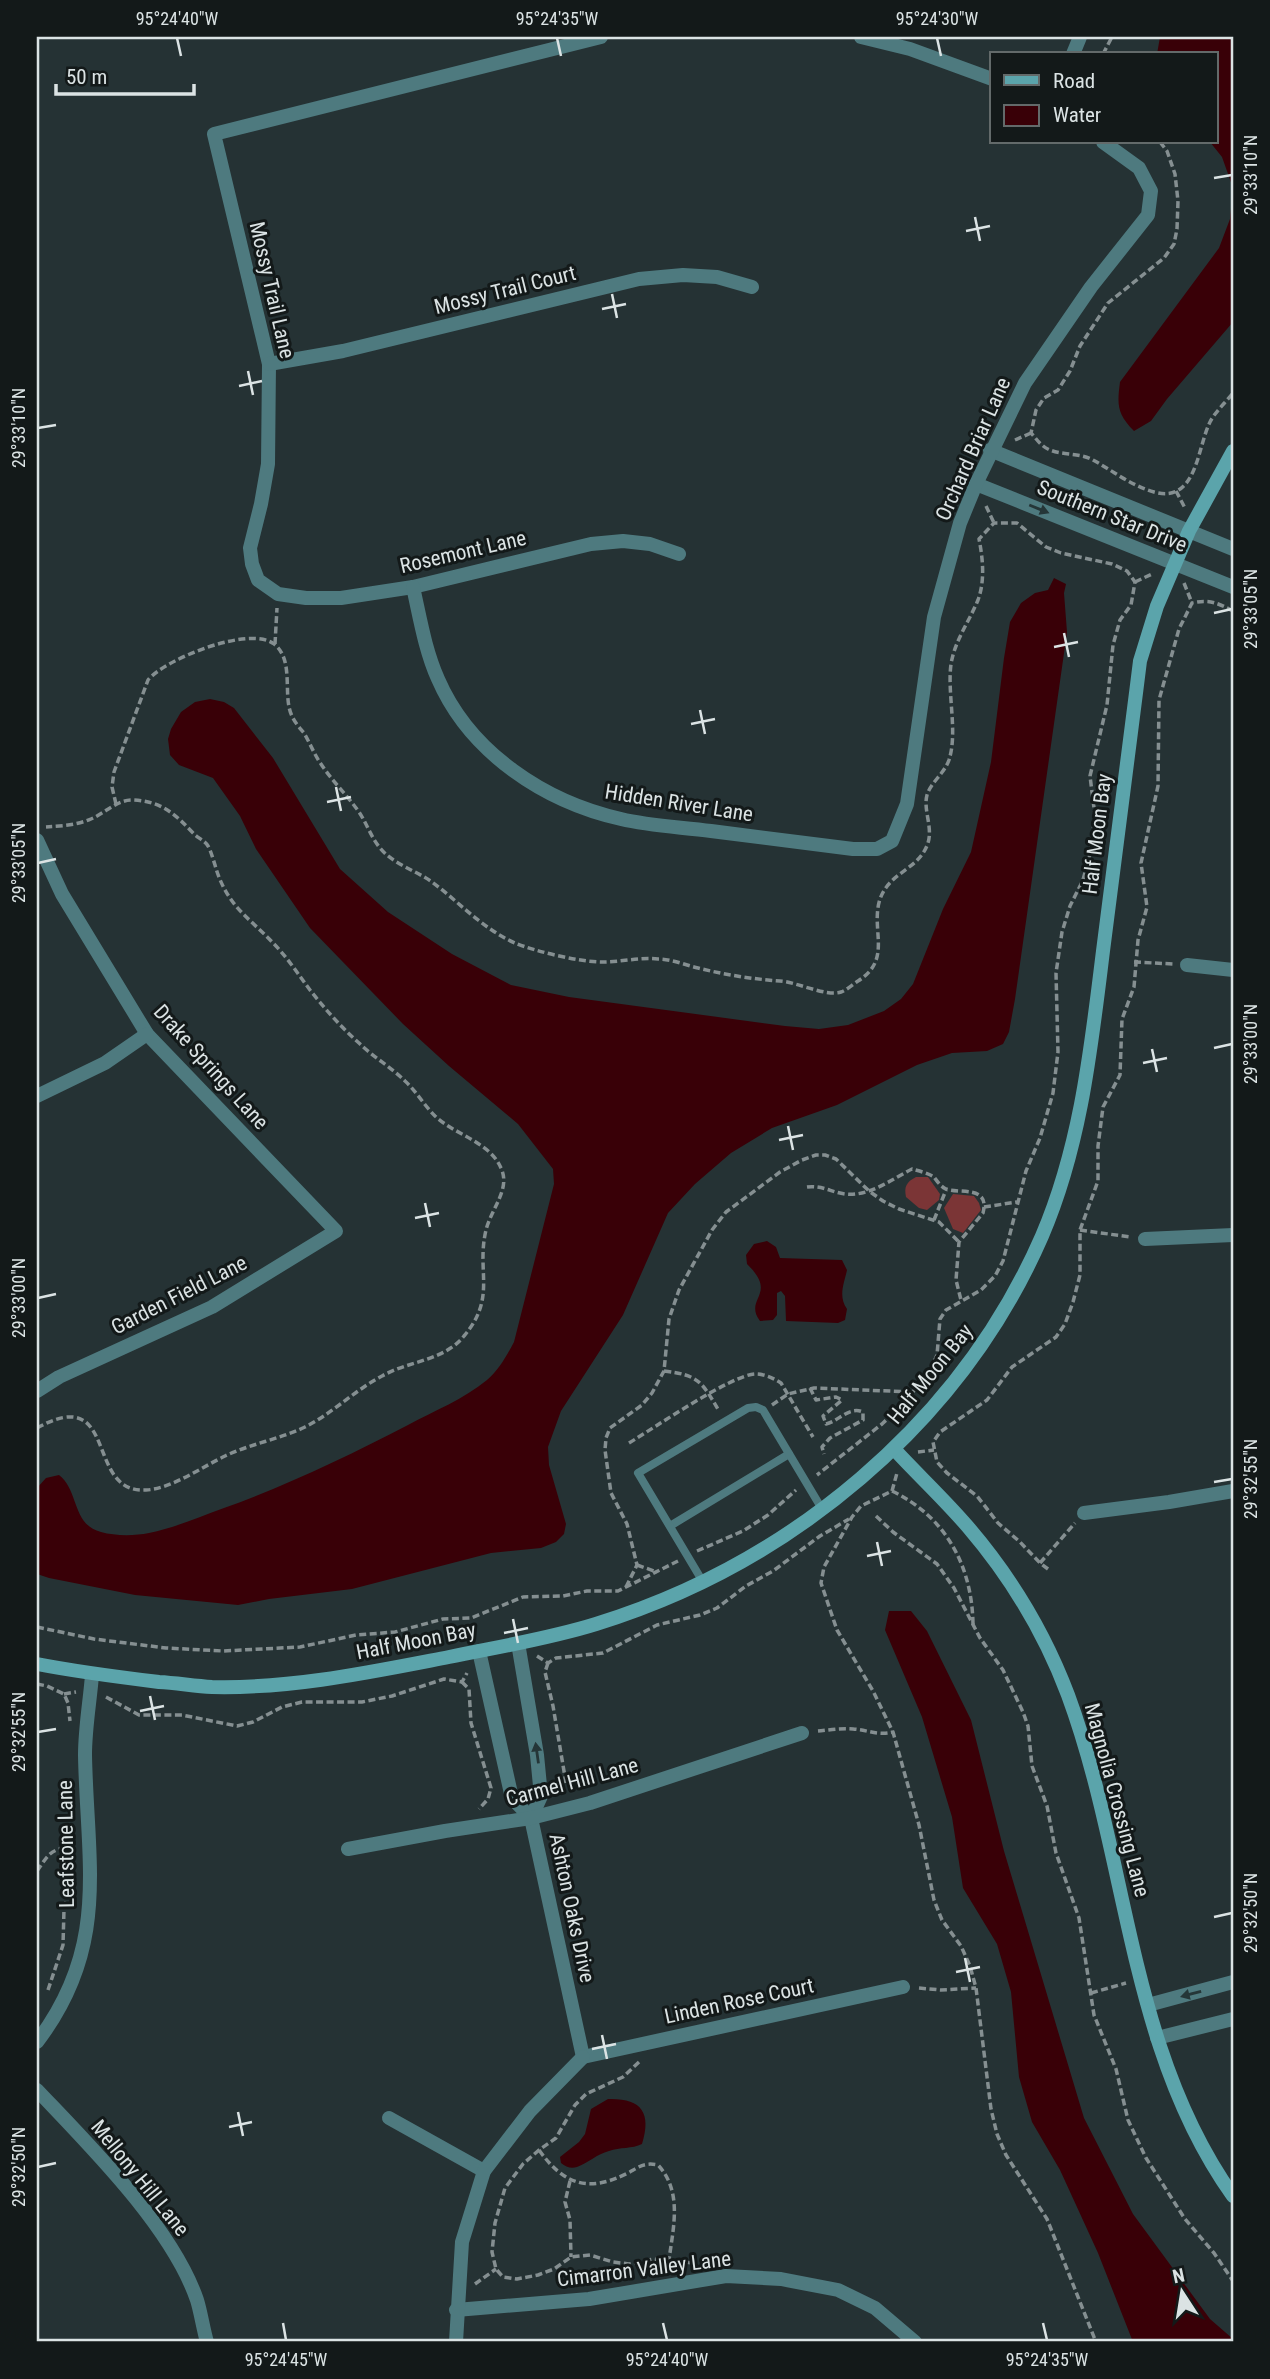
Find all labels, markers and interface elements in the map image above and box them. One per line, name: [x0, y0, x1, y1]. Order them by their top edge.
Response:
text: 95°24'40"W: [136, 8, 219, 29]
text: 95°24'35"W: [516, 8, 599, 29]
text: 95°24'30"W: [896, 8, 979, 29]
scale bar: [56, 52, 194, 96]
legend: [990, 52, 1218, 144]
text: 50 m: [66, 65, 107, 89]
text: Road: [1053, 69, 1095, 93]
text: Water: [1053, 103, 1101, 127]
text: 29°33'10"N: [1240, 135, 1261, 215]
street label: Mossy Trail Lane: [245, 219, 299, 361]
street label: Mossy Trail Court: [432, 261, 578, 319]
street label: Orchard Briar Lane: [931, 374, 1015, 524]
text: 29°33'10"N: [8, 388, 29, 468]
street label: Southern Star Drive: [1034, 475, 1191, 557]
one-way arrow: [1029, 504, 1050, 515]
street label: Rosemont Lane: [398, 526, 529, 578]
text: 29°33'05"N: [1240, 569, 1261, 649]
street label: Half Moon Bay: [1078, 772, 1116, 896]
street label: Hidden River Lane: [603, 779, 755, 827]
text: 29°33'05"N: [8, 823, 29, 903]
street label: Drake Springs Lane: [149, 1000, 273, 1134]
text: 29°33'00"N: [1240, 1004, 1261, 1084]
street label: Garden Field Lane: [107, 1250, 251, 1339]
text: 29°33'00"N: [8, 1258, 29, 1338]
street label: Half Moon Bay: [882, 1319, 978, 1429]
text: 29°32'55"N: [1240, 1439, 1261, 1519]
street label: Half Moon Bay: [354, 1618, 478, 1664]
text: 29°32'55"N: [8, 1692, 29, 1772]
street label: Magnolia Crossing Lane: [1080, 1701, 1154, 1900]
one-way arrow: [531, 1741, 542, 1763]
street label: Carmel Hill Lane: [503, 1753, 641, 1811]
street label: Leafstone Lane: [53, 1780, 79, 1908]
street label: Ashton Oaks Drive: [544, 1831, 600, 1985]
text: 29°32'50"N: [1240, 1873, 1261, 1953]
street label: Linden Rose Court: [662, 1973, 816, 2029]
one-way arrow: [1180, 1989, 1201, 1999]
street label: Mellony Hill Lane: [86, 2115, 194, 2241]
text: 29°32'50"N: [8, 2127, 29, 2207]
street label: Cimarron Valley Lane: [556, 2246, 732, 2292]
north arrow: [1148, 2256, 1218, 2326]
text: N: [1170, 2263, 1187, 2288]
text: 95°24'45"W: [245, 2349, 328, 2370]
text: 95°24'40"W: [626, 2349, 709, 2370]
text: 95°24'35"W: [1006, 2349, 1089, 2370]

